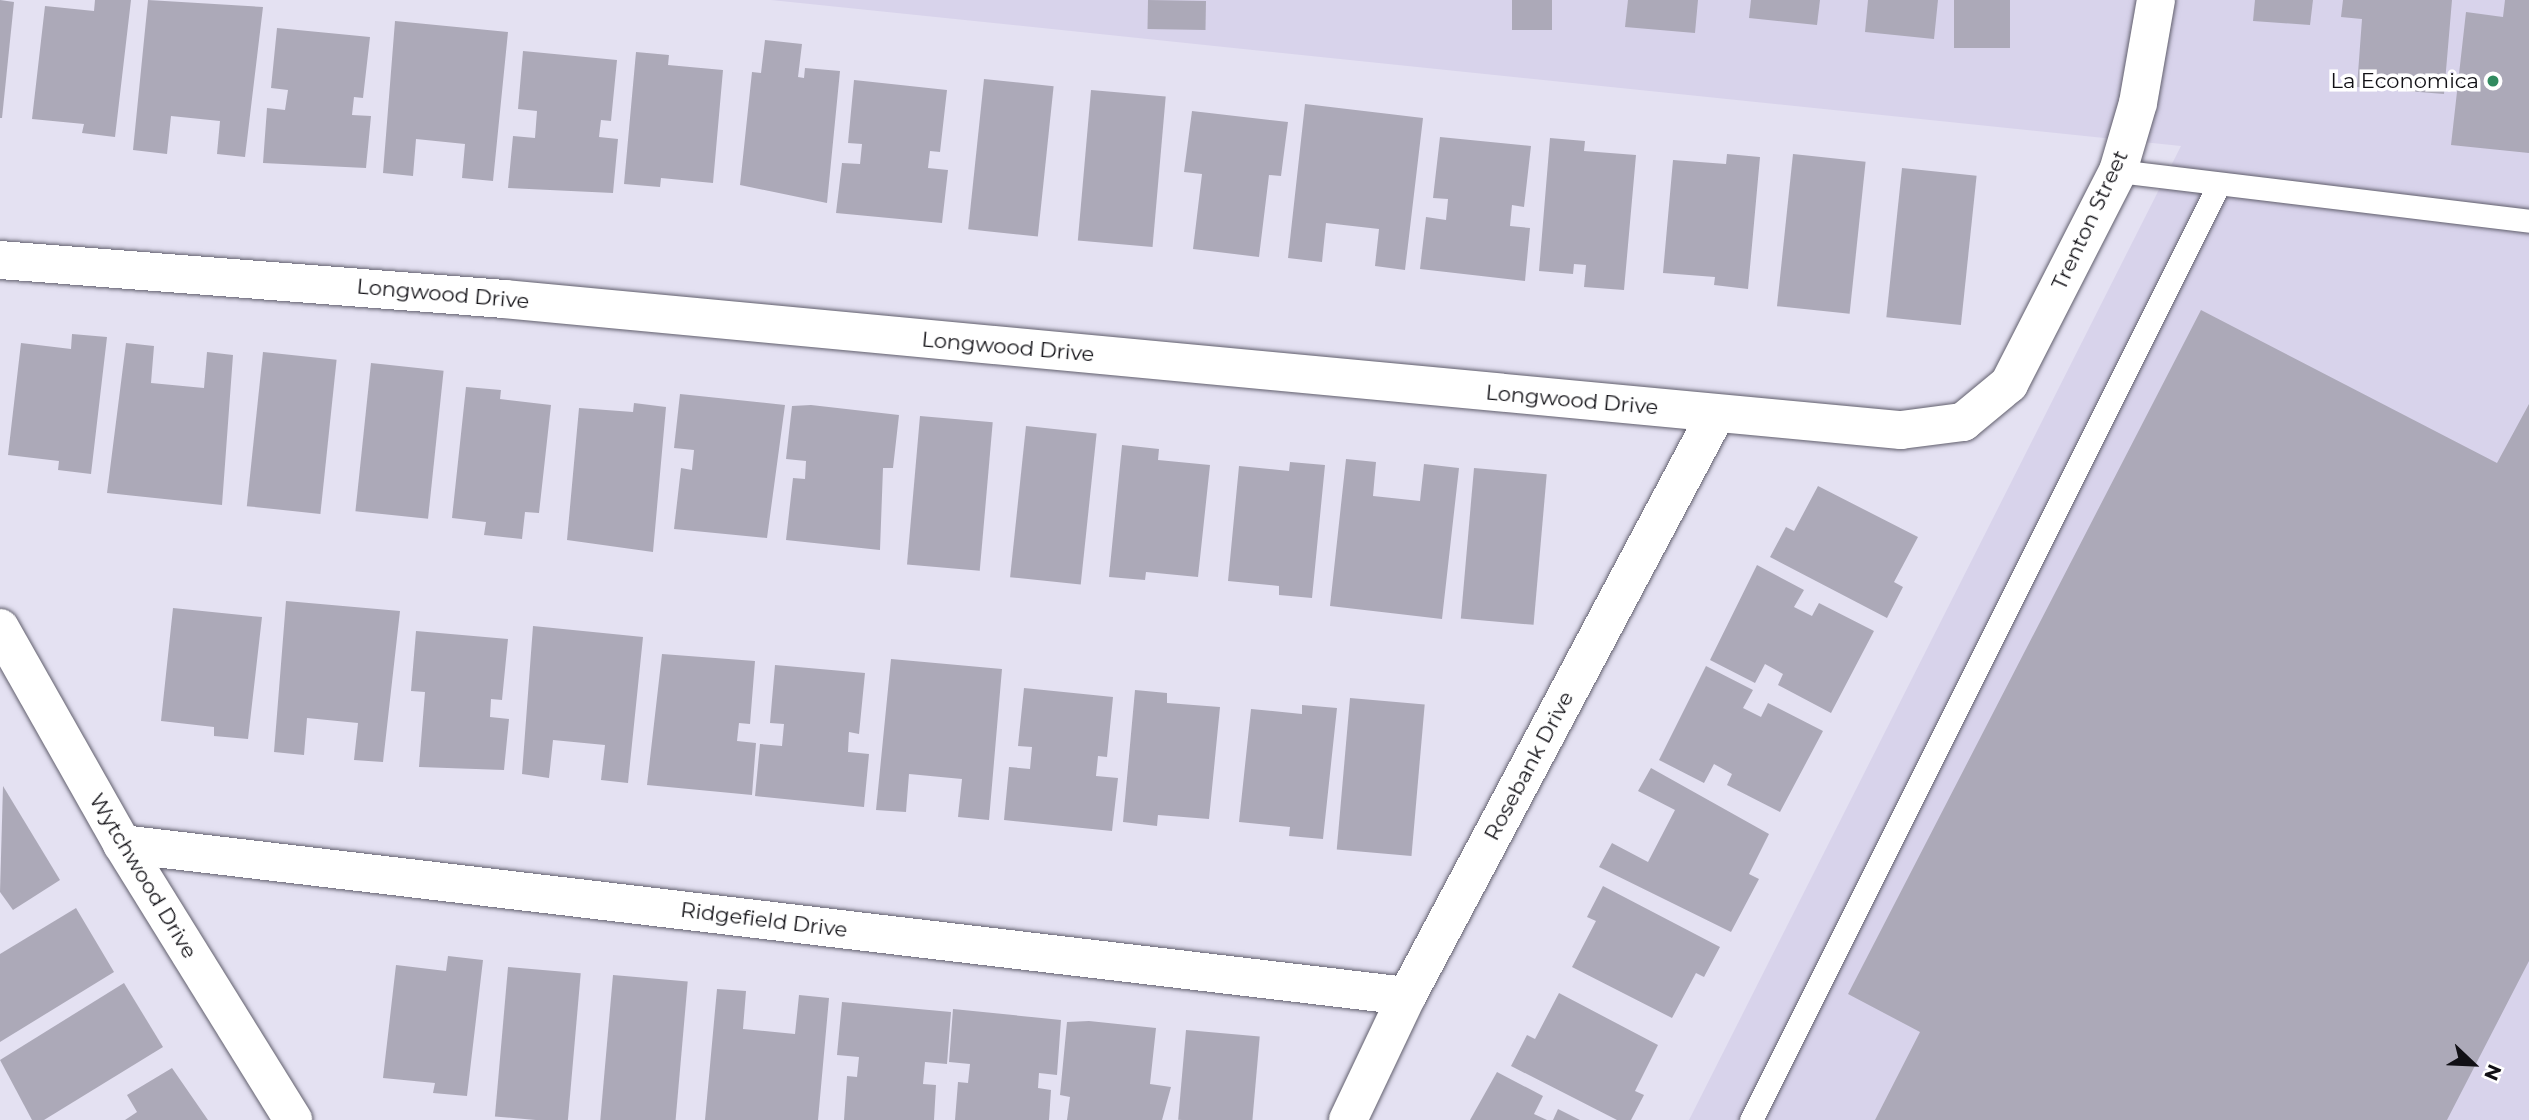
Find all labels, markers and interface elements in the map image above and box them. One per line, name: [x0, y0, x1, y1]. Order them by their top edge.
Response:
place label: La Economica: [2331, 68, 2479, 94]
marker: La Economica: [2485, 73, 2501, 89]
street label: Trenton Street: [2047, 146, 2133, 294]
street label: Longwood Drive: [356, 274, 530, 314]
street label: Longwood Drive: [921, 327, 1095, 367]
street label: Longwood Drive: [1485, 380, 1659, 420]
street label: Rosebank Drive: [1479, 687, 1579, 845]
street label: Wytchwood Drive: [84, 789, 202, 963]
street label: Ridgefield Drive: [679, 897, 849, 943]
north arrow: [2438, 1029, 2508, 1099]
text: N: [2479, 1061, 2506, 1084]

